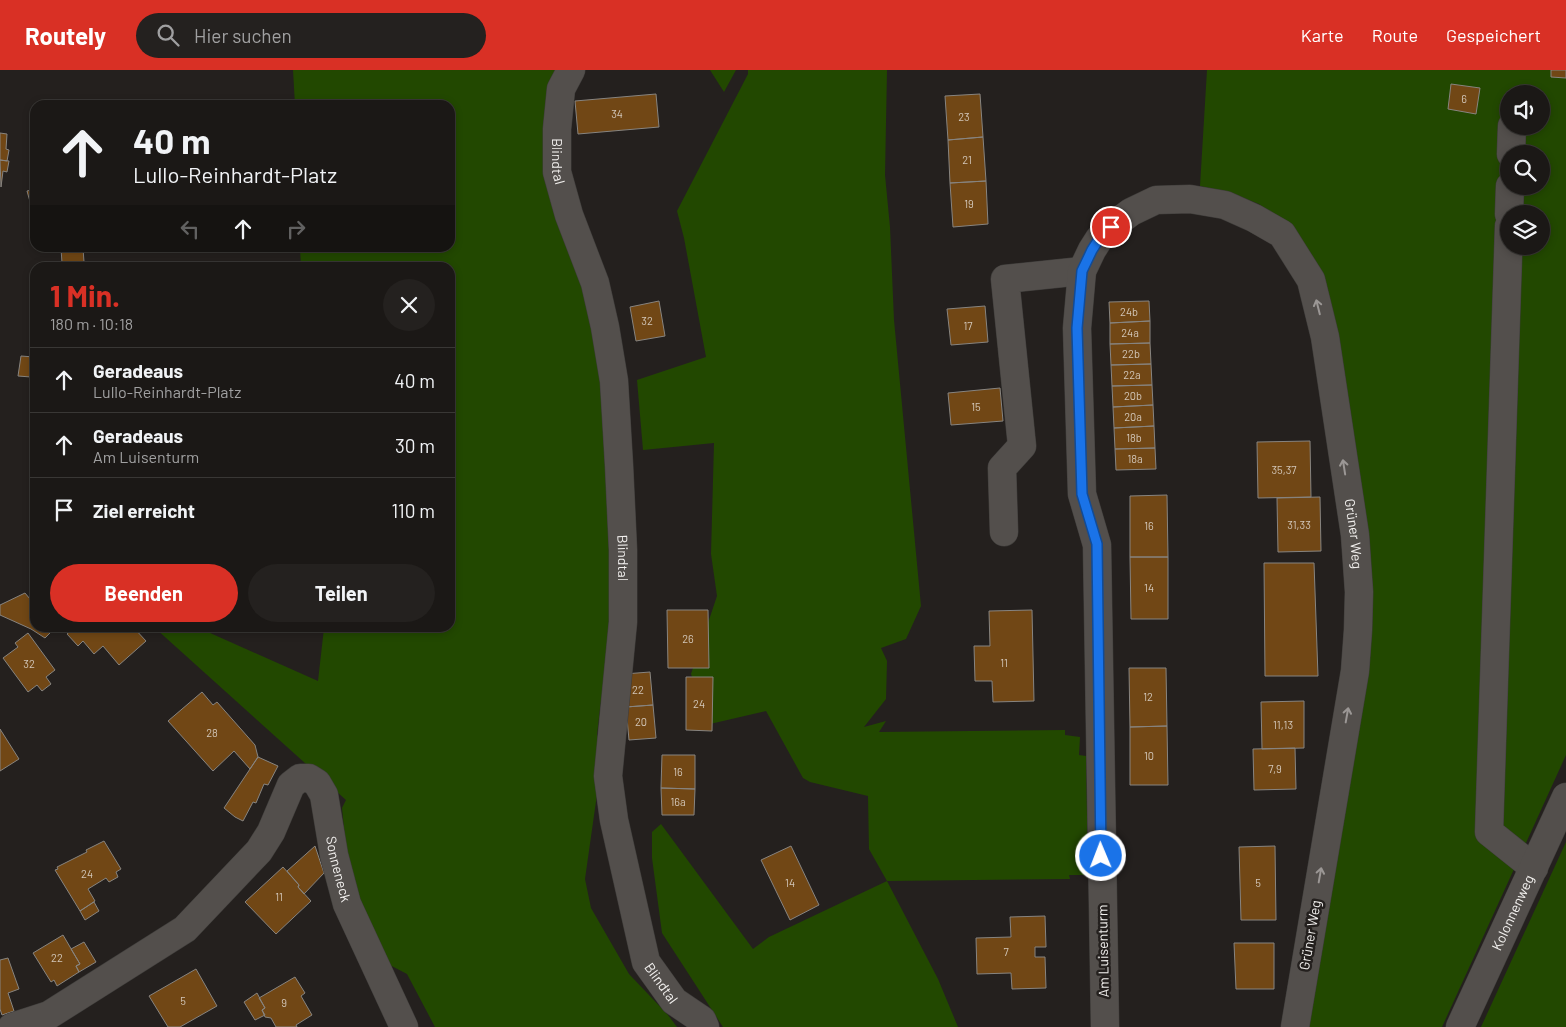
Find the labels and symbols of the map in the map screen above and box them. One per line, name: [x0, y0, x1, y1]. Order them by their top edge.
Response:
house number: 6: [1461, 92, 1467, 105]
house number: 34: [611, 107, 623, 120]
house number: 23: [958, 110, 970, 123]
street label: Blindtal: [549, 138, 569, 186]
house number: 21: [962, 153, 972, 166]
house number: 19: [964, 197, 974, 210]
pin: [1090, 206, 1132, 248]
one-way arrow: [1312, 299, 1322, 315]
house number: 24b: [1120, 305, 1138, 318]
house number: 32: [641, 314, 653, 327]
house number: 17: [963, 319, 973, 332]
house number: 24a: [1121, 326, 1139, 339]
house number: 22b: [1122, 347, 1140, 360]
house number: 22a: [1123, 368, 1141, 381]
house number: 20b: [1124, 389, 1142, 402]
house number: 15: [971, 400, 981, 413]
house number: 20a: [1124, 410, 1142, 423]
house number: 18b: [1126, 431, 1142, 444]
house number: 18a: [1127, 452, 1143, 465]
one-way arrow: [1338, 459, 1348, 475]
house number: 35,37: [1271, 463, 1297, 476]
street label: Grüner Weg: [1342, 497, 1366, 569]
house number: 31,33: [1287, 518, 1311, 531]
house number: 16: [1144, 519, 1154, 532]
street label: Blindtal: [614, 534, 632, 581]
house number: 14: [1144, 581, 1154, 594]
house number: 26: [682, 632, 694, 645]
house number: 11: [1000, 656, 1008, 669]
house number: 32: [23, 657, 35, 670]
house number: 22: [632, 683, 644, 696]
house number: 12: [1143, 690, 1153, 703]
house number: 24: [693, 697, 705, 710]
one-way arrow: [1343, 707, 1353, 723]
house number: 20: [635, 715, 647, 728]
house number: 11,13: [1273, 718, 1293, 731]
house number: 28: [206, 726, 218, 739]
house number: 10: [1144, 749, 1154, 762]
house number: 7,9: [1268, 762, 1282, 775]
house number: 16: [673, 765, 683, 778]
house number: 16a: [670, 795, 686, 808]
position arrow: [1074, 829, 1126, 881]
street label: Sonneneck: [323, 835, 355, 904]
house number: 24: [81, 867, 93, 880]
one-way arrow: [1316, 868, 1326, 884]
street label: Kolonnenweg: [1487, 872, 1537, 953]
house number: 14: [785, 876, 795, 889]
house number: 5: [1255, 876, 1261, 889]
house number: 11: [275, 890, 283, 903]
street label: Grüner Weg: [1295, 899, 1324, 971]
street label: Am Luisenturm: [1093, 904, 1112, 998]
house number: 7: [1003, 945, 1009, 958]
house number: 22: [51, 951, 63, 964]
street label: Blindtal: [641, 959, 682, 1007]
house number: 5: [180, 994, 186, 1007]
house number: 9: [281, 996, 287, 1009]

